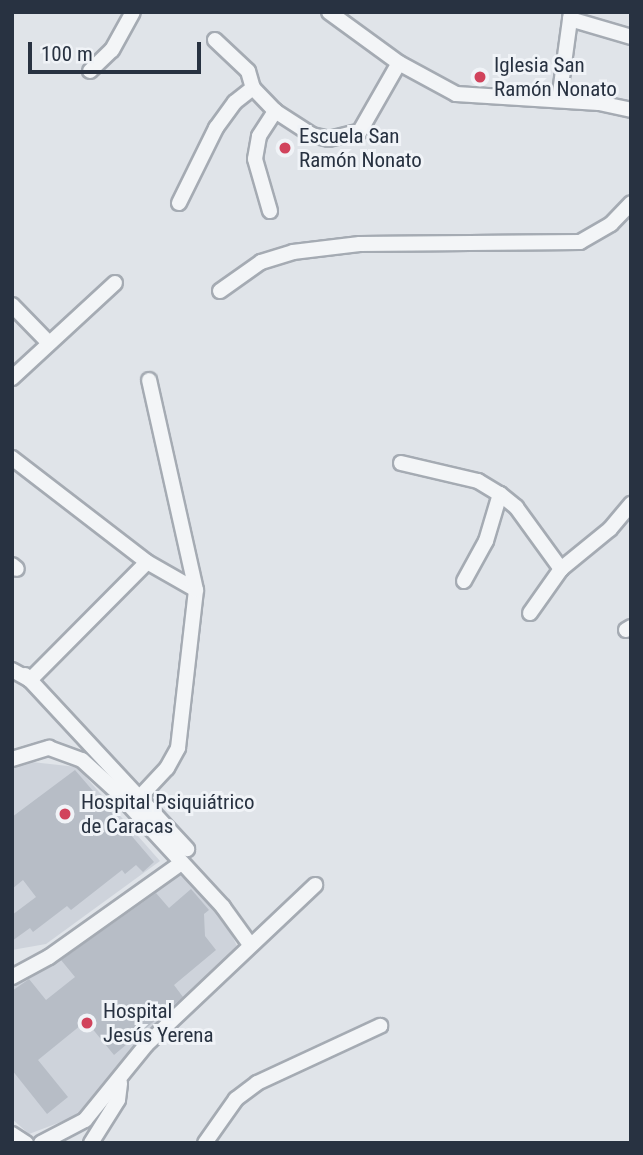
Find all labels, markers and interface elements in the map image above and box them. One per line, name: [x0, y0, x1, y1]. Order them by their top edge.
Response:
scale bar: [32, 28, 205, 72]
text: 100 m: [41, 42, 93, 66]
place label: Iglesia San Ramón Nonato: [494, 52, 617, 102]
marker: Iglesia San Ramón Nonato: [472, 69, 488, 85]
place label: Escuela San Ramón Nonato: [299, 123, 422, 173]
marker: Escuela San Ramón Nonato: [277, 140, 293, 156]
place label: Hospital Psiquiátrico de Caracas: [81, 789, 254, 839]
marker: Hospital Psiquiátrico de Caracas: [55, 804, 75, 824]
place label: Hospital Jesús Yerena: [103, 998, 214, 1048]
marker: Hospital Jesús Yerena: [77, 1013, 97, 1033]

